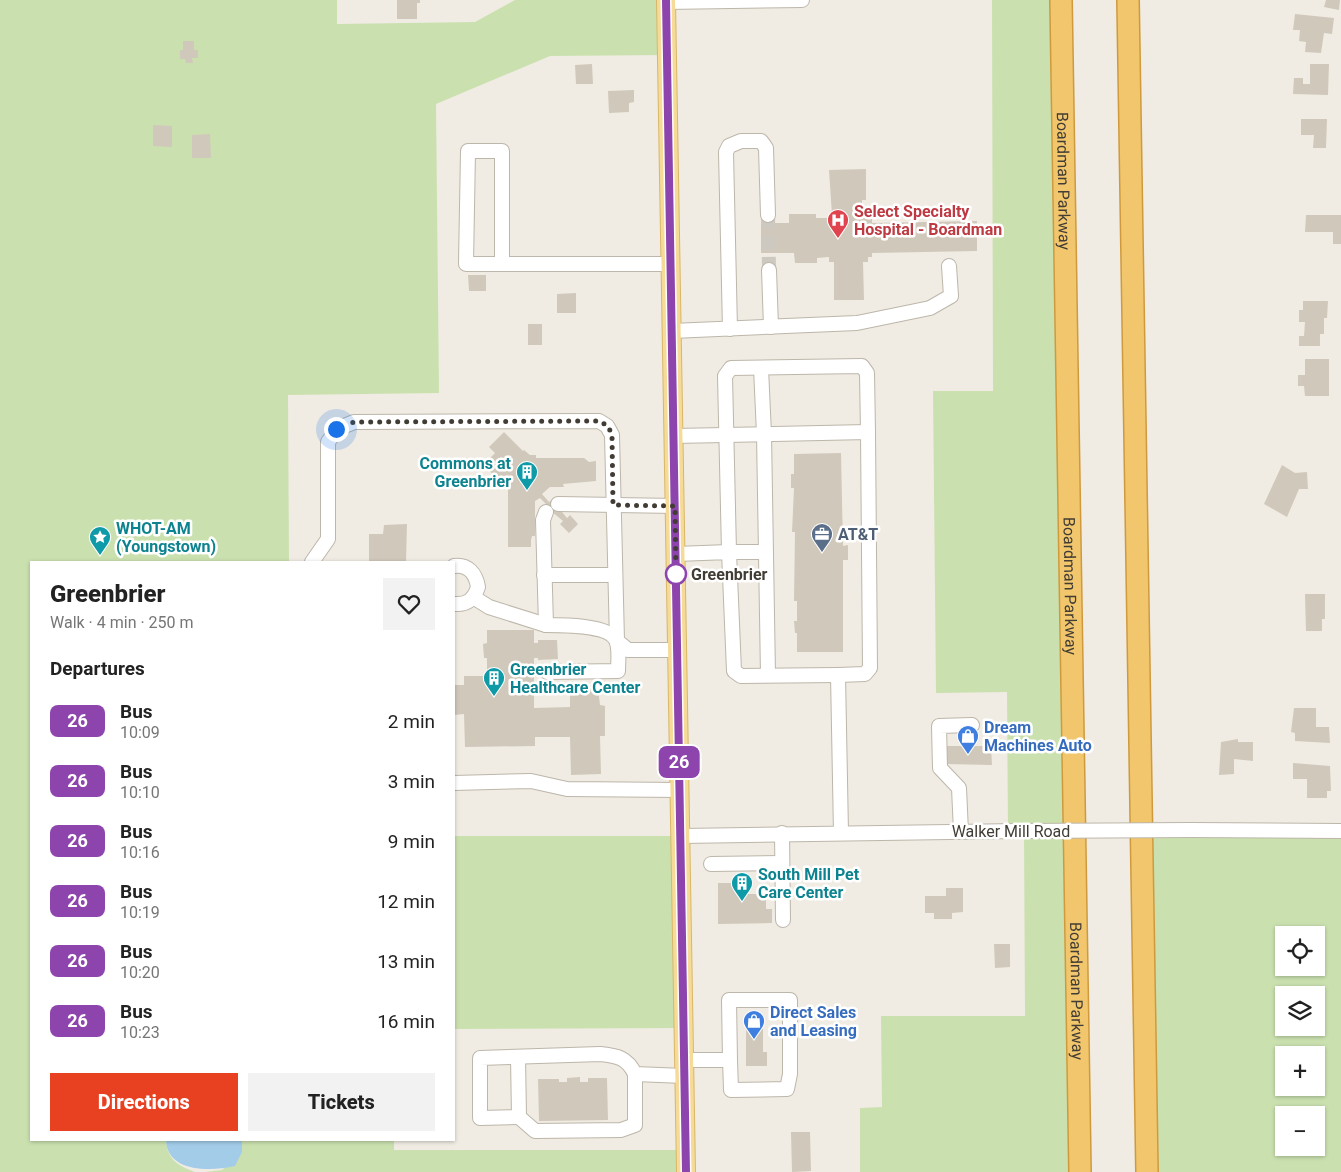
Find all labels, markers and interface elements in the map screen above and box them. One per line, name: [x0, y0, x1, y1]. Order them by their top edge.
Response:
street label: Boardman Parkway: [1053, 112, 1075, 251]
place label: Select Specialty Hospital - Boardman: [854, 202, 1002, 239]
hospital icon: Select Specialty Hospital - Boardman: [826, 208, 850, 239]
your location: [324, 417, 349, 442]
place label: Commons at Greenbrier: [420, 454, 512, 491]
building icon: Commons at Greenbrier: [515, 460, 539, 491]
street label: Boardman Parkway: [1060, 517, 1081, 656]
place label: WHOT-AM (Youngstown): [116, 519, 216, 556]
office icon: AT&T: [810, 522, 834, 553]
place icon: WHOT-AM (Youngstown): [88, 525, 112, 556]
place label: AT&T: [838, 525, 878, 544]
marker: Greenbrier: [665, 563, 687, 585]
place label: Greenbrier: [691, 565, 768, 584]
button: heart: [383, 578, 435, 630]
text: Greenbrier: [50, 580, 166, 608]
text: Walk · 4 min · 250 m: [50, 613, 194, 632]
text: Departures: [50, 657, 145, 680]
place label: Greenbrier Healthcare Center: [510, 660, 640, 697]
building icon: Greenbrier Healthcare Center: [482, 666, 506, 697]
text: Bus: [120, 700, 153, 723]
text: 26: [67, 710, 88, 731]
text: 2 min: [388, 710, 435, 733]
place label: Dream Machines Auto: [984, 718, 1092, 755]
text: 10:09: [120, 723, 160, 742]
shop icon: Dream Machines Auto: [956, 724, 980, 755]
line badge: 26: [656, 746, 702, 778]
text: 26: [669, 751, 689, 772]
text: Bus: [120, 760, 153, 783]
text: 26: [67, 770, 88, 791]
text: 3 min: [388, 770, 435, 793]
text: 10:10: [120, 783, 160, 802]
text: Bus: [120, 820, 153, 843]
street label: Walker Mill Road: [952, 822, 1070, 841]
text: 26: [67, 830, 88, 851]
text: 9 min: [388, 830, 435, 853]
text: 10:16: [120, 843, 160, 862]
place label: South Mill Pet Care Center: [758, 865, 860, 902]
building icon: South Mill Pet Care Center: [730, 871, 754, 902]
text: Bus: [120, 880, 153, 903]
text: 26: [67, 890, 88, 911]
text: 12 min: [377, 890, 435, 913]
text: 10:19: [120, 903, 160, 922]
street label: Boardman Parkway: [1066, 922, 1088, 1060]
map controls: [1275, 926, 1325, 1156]
button: locate: [1275, 926, 1325, 976]
text: Bus: [120, 940, 153, 963]
text: 26: [67, 950, 88, 971]
text: 13 min: [377, 950, 435, 973]
text: 10:20: [120, 963, 160, 982]
button: layers: [1275, 986, 1325, 1036]
text: Bus: [120, 1000, 153, 1023]
place label: Direct Sales and Leasing: [770, 1003, 857, 1040]
shop icon: Direct Sales and Leasing: [742, 1009, 766, 1040]
text: 26: [67, 1010, 88, 1031]
text: 16 min: [377, 1010, 435, 1033]
text: 10:23: [120, 1023, 160, 1042]
button: +: [1275, 1046, 1325, 1096]
button: Directions: [50, 1073, 238, 1131]
button: Tickets: [248, 1073, 435, 1131]
button: −: [1275, 1106, 1325, 1156]

